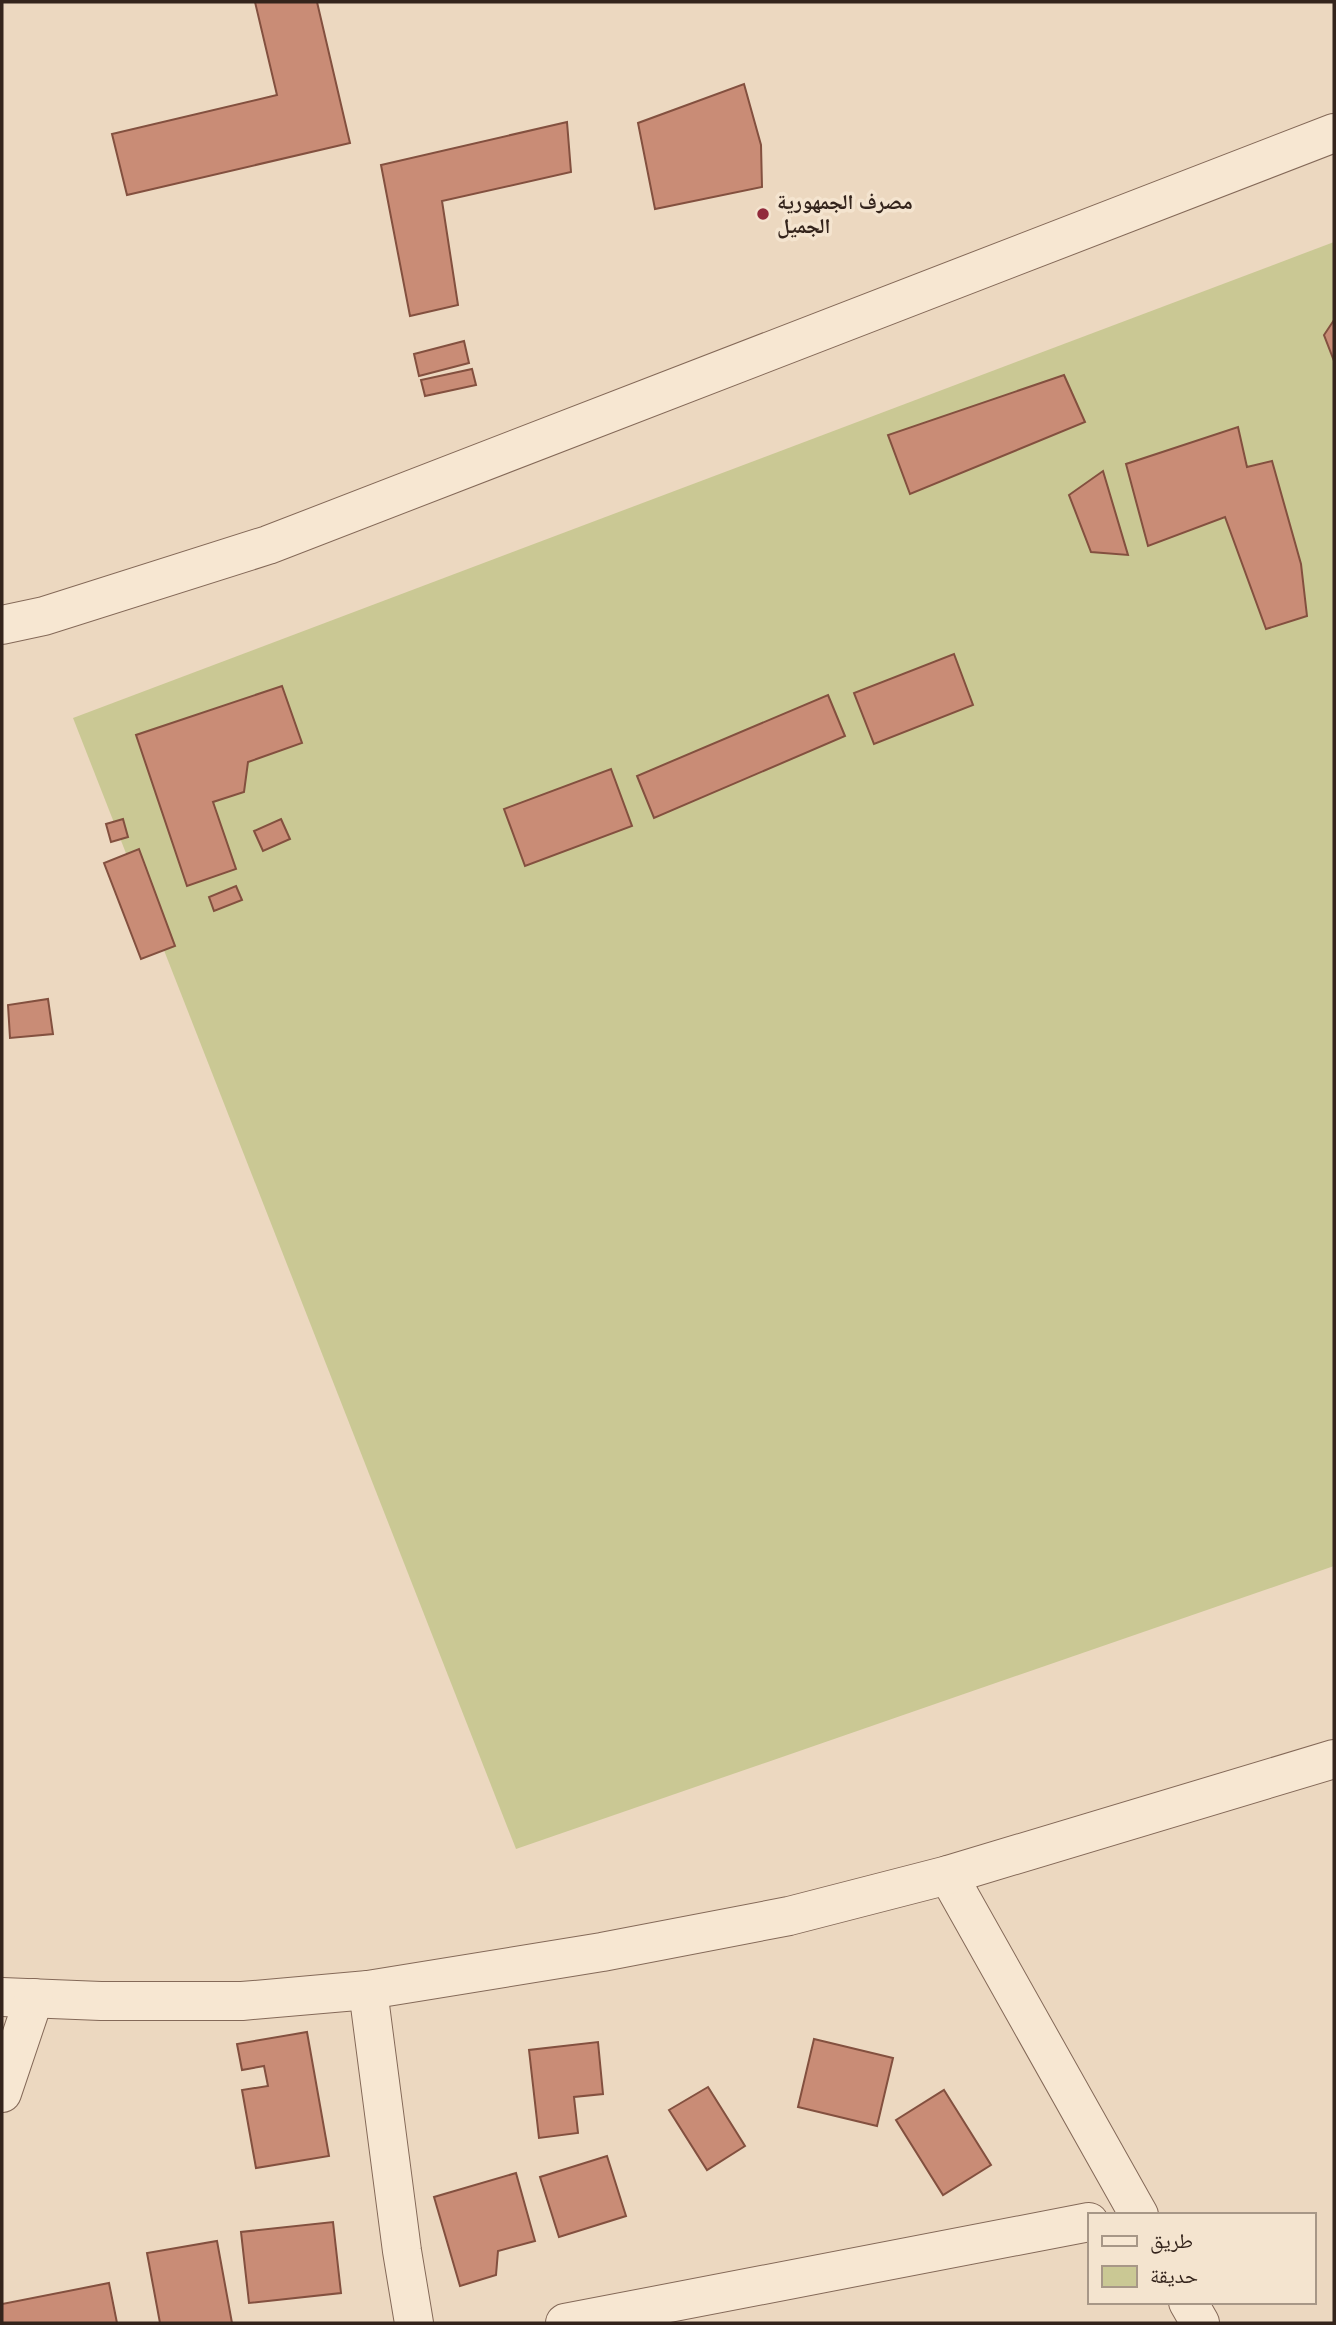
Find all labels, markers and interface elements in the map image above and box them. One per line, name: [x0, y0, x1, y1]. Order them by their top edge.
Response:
place label: مصرف الجمهورية الجميل: [777, 190, 913, 239]
marker: مصرف الجمهورية الجميل: [755, 206, 771, 222]
legend: [1088, 2213, 1315, 2304]
text: طريق: [1150, 2229, 1193, 2254]
text: حديقة: [1150, 2264, 1198, 2288]

